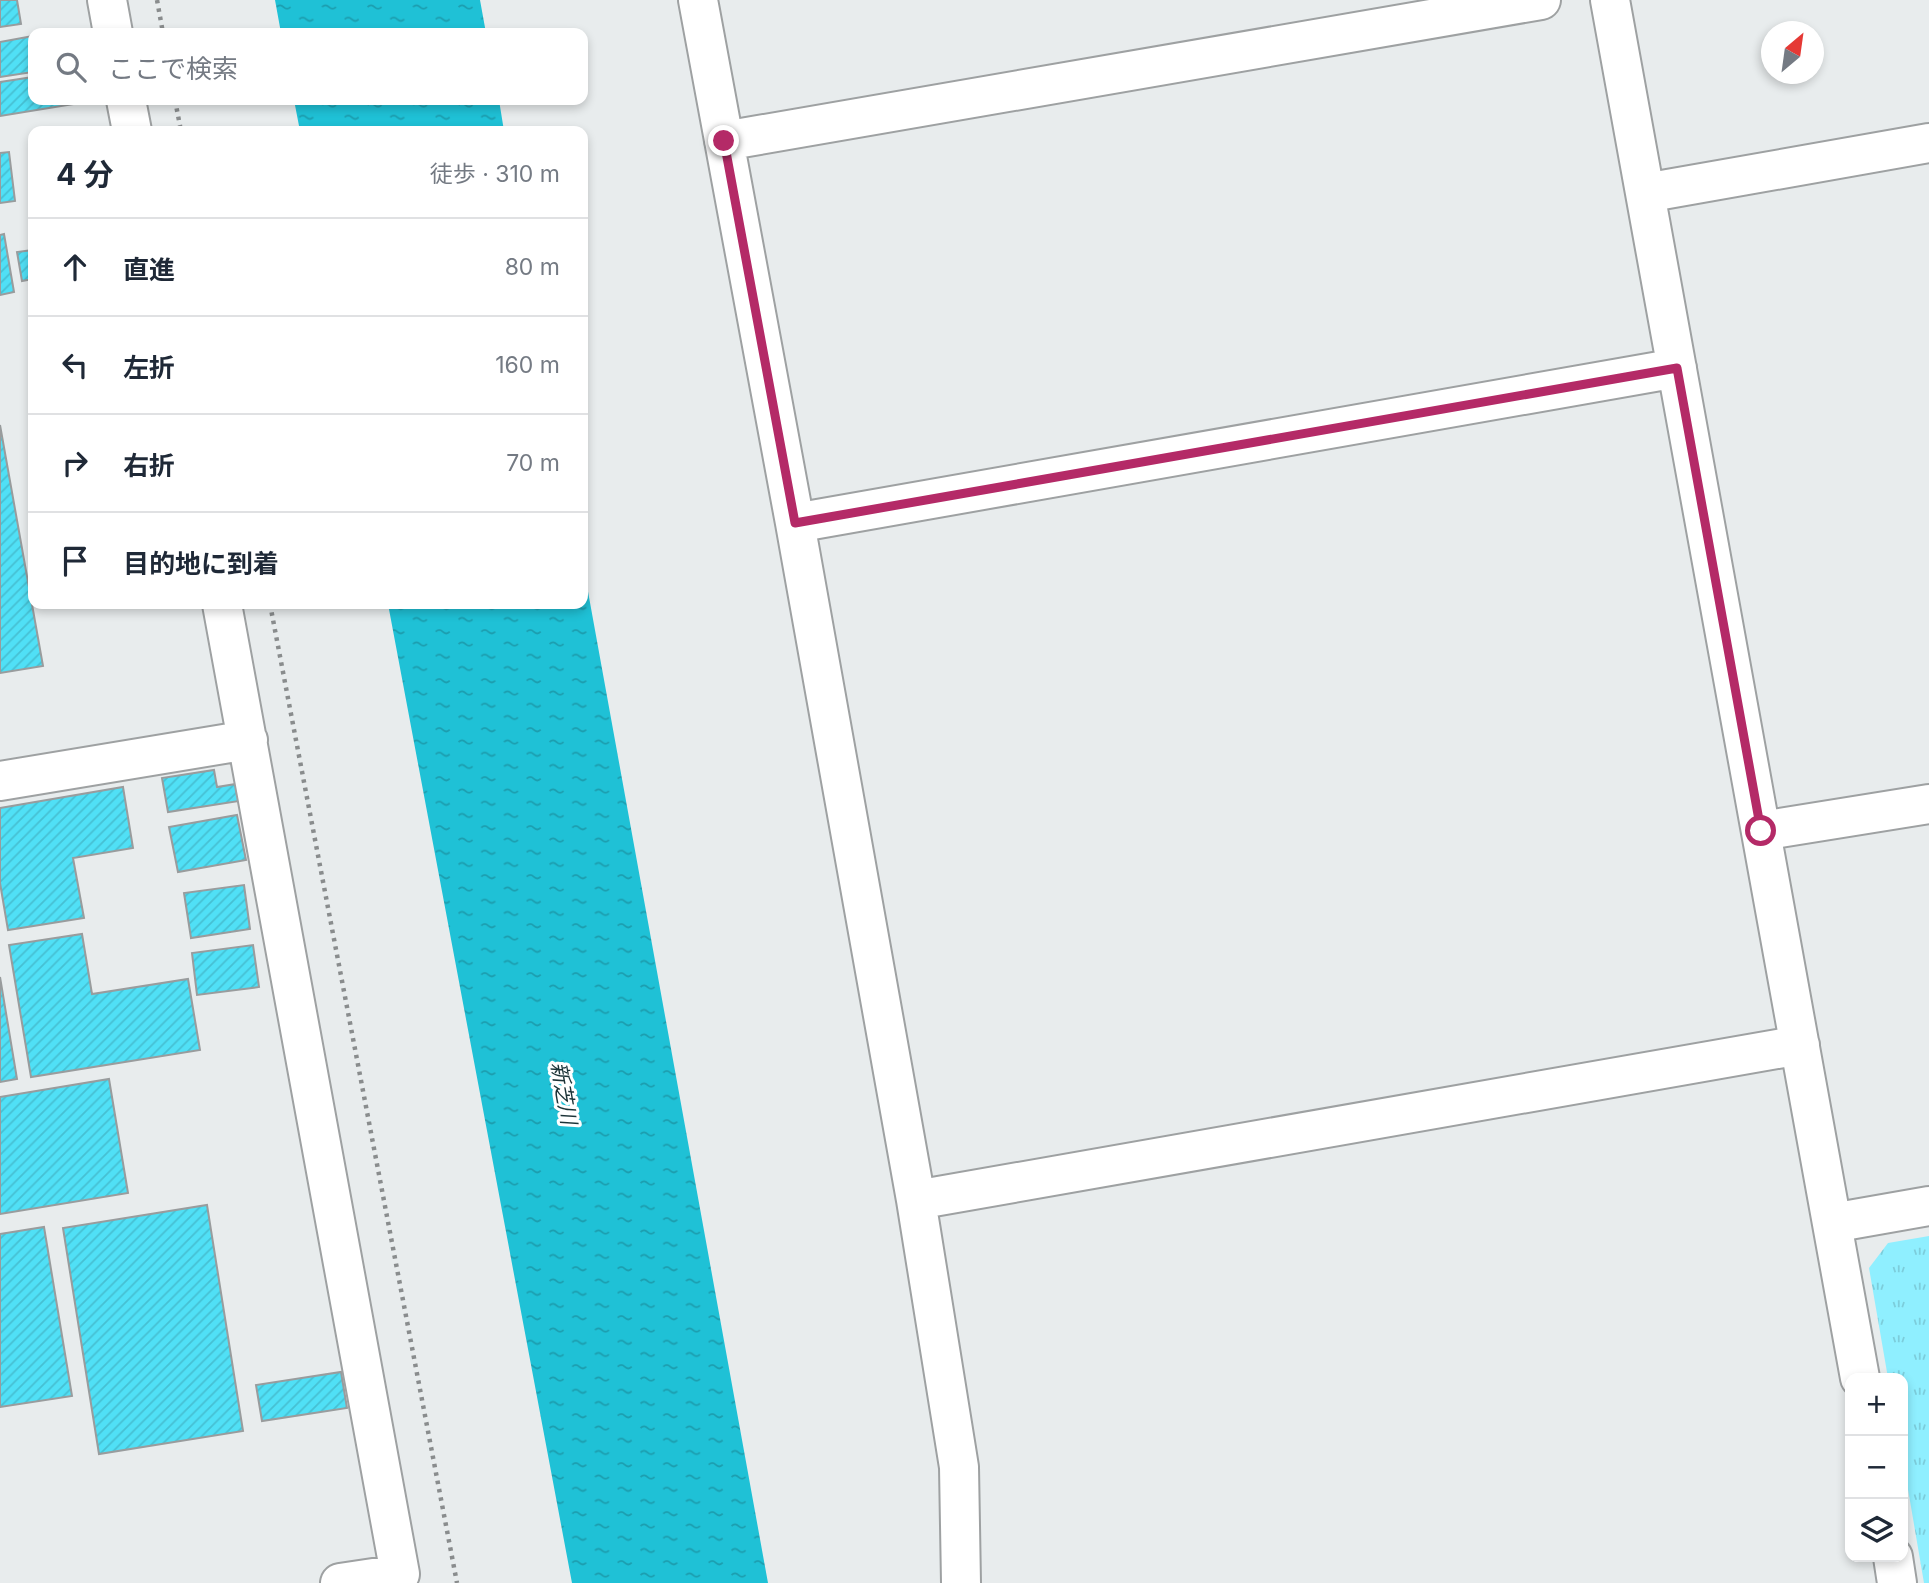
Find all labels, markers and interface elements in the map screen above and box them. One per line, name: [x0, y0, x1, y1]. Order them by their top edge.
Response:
north arrow: [1761, 21, 1824, 84]
search box: [28, 28, 588, 105]
icon: search: [52, 48, 90, 86]
text: ここで検索: [108, 53, 238, 84]
route end: [708, 125, 739, 156]
text: 4 分: [56, 156, 113, 192]
text: 徒歩 · 310 m: [430, 160, 560, 188]
icon: ahead: [56, 248, 94, 286]
text: 80 m: [505, 253, 560, 281]
text: 直進: [123, 254, 175, 285]
icon: left: [56, 346, 94, 384]
text: 160 m: [495, 351, 560, 379]
text: 左折: [123, 352, 175, 383]
icon: right: [56, 444, 94, 482]
text: 70 m: [506, 449, 560, 477]
text: 右折: [123, 450, 175, 481]
icon: arrive: [56, 542, 94, 580]
text: 目的地に到着: [123, 548, 279, 579]
route start: [1745, 815, 1776, 846]
water label: 新芝川: [546, 1060, 582, 1128]
map controls: [1845, 1373, 1908, 1562]
button: +: [1845, 1373, 1908, 1436]
button: −: [1845, 1436, 1908, 1499]
button: layers: [1845, 1499, 1908, 1562]

